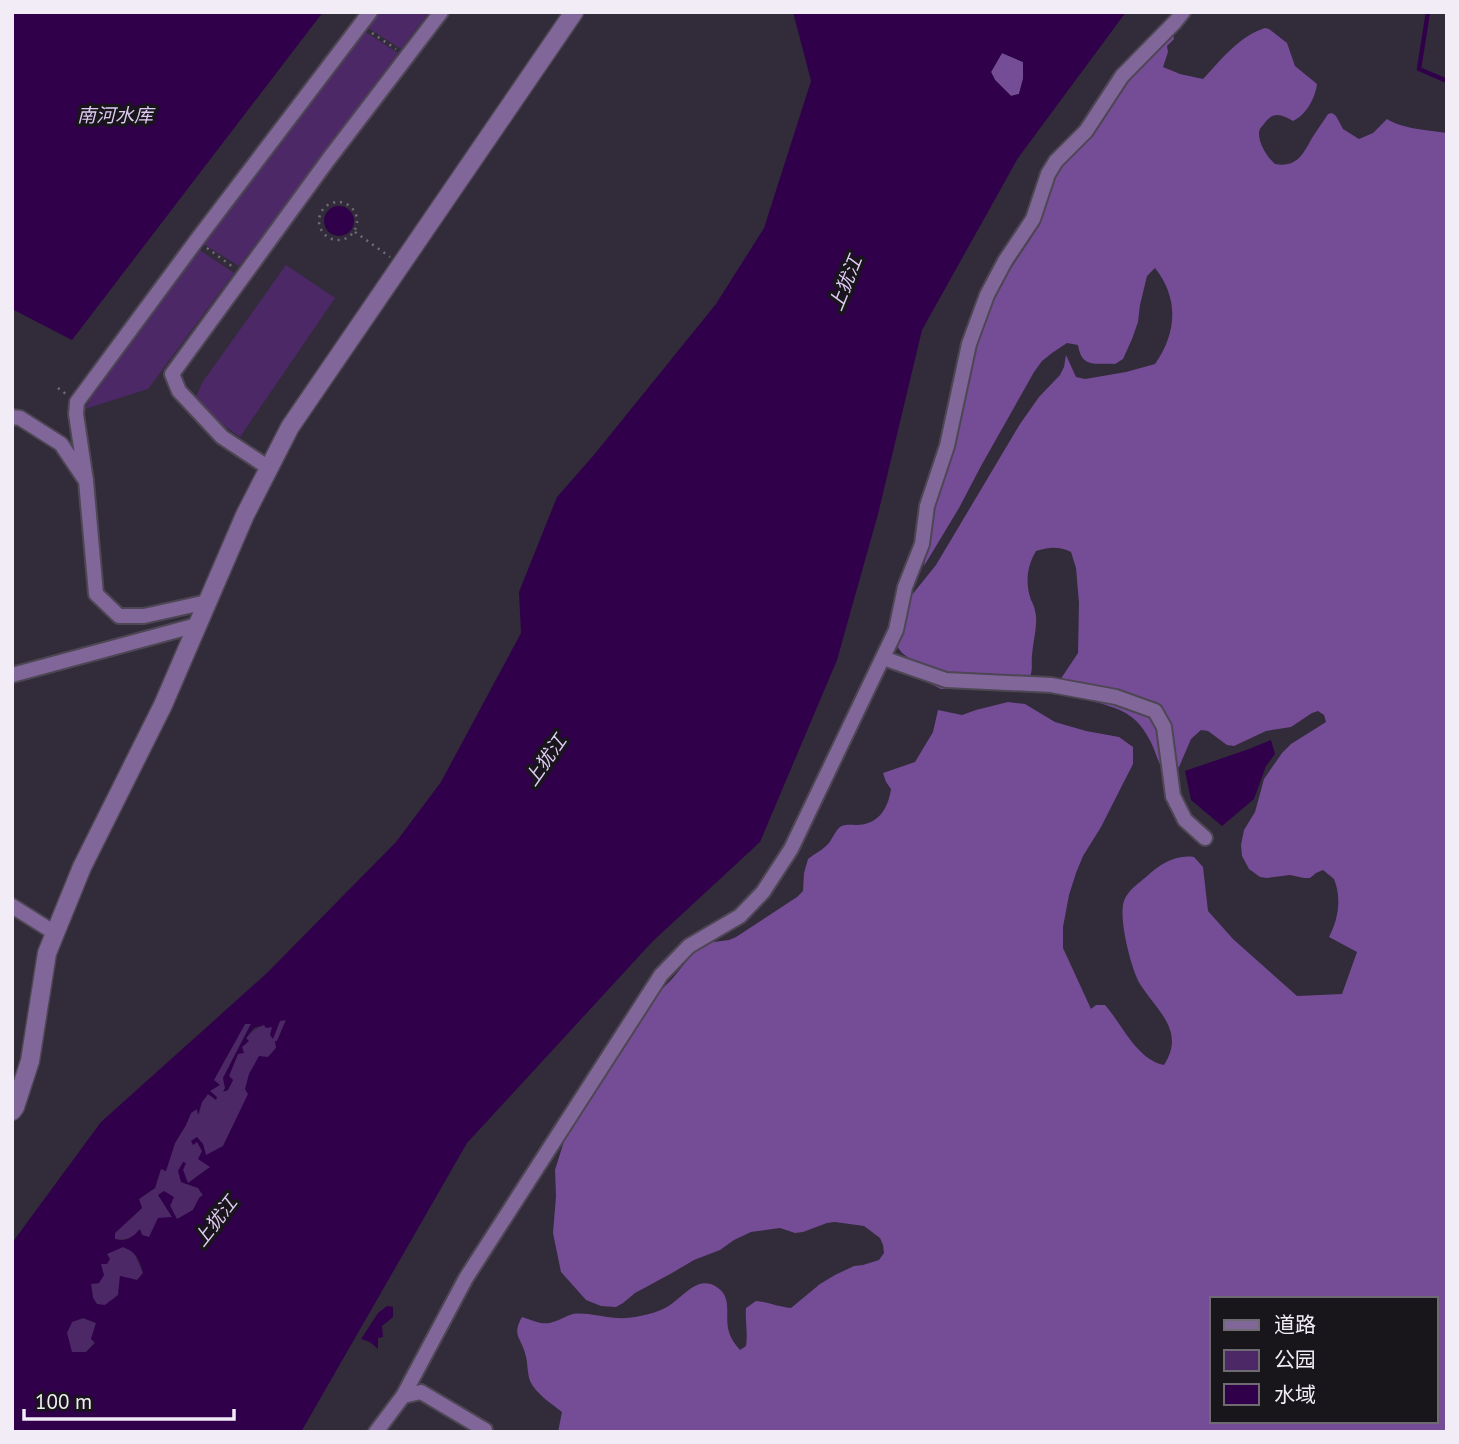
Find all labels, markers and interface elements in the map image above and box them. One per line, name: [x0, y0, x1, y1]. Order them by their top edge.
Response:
water label: 南河水库: [77, 103, 156, 127]
water label: 上犹江: [823, 250, 868, 314]
water label: 上犹江: [519, 728, 572, 790]
water label: 上犹江: [188, 1190, 243, 1251]
legend: [1210, 1297, 1438, 1423]
text: 道路: [1274, 1311, 1316, 1338]
text: 公园: [1274, 1346, 1316, 1373]
scale bar: [24, 1378, 234, 1422]
text: 水域: [1274, 1381, 1316, 1408]
text: 100 m: [35, 1388, 92, 1415]

